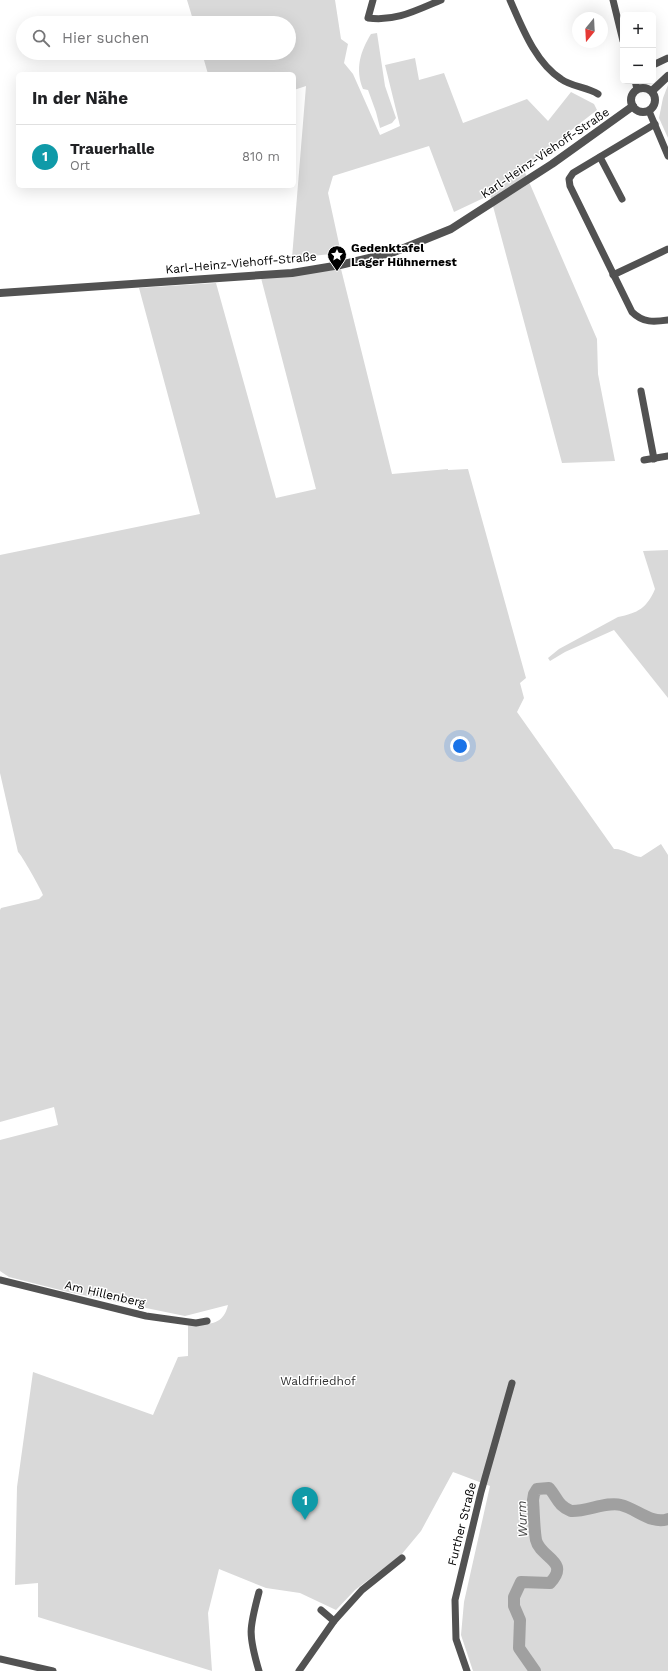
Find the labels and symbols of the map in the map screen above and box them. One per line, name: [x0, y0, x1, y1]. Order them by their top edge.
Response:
north arrow: [572, 12, 608, 48]
street label: Karl-Heinz-Viehoff-Straße: [478, 105, 612, 201]
place label: Gedenktafel Lager Hühnernest: [351, 241, 457, 269]
place icon: Gedenktafel Lager Hühnernest: [326, 244, 348, 272]
street label: Karl-Heinz-Viehoff-Straße: [165, 249, 317, 277]
your location: [450, 736, 470, 756]
street label: Am Hillenberg: [63, 1278, 147, 1310]
park label: Waldfriedhof: [280, 1374, 356, 1388]
street label: Further Straße: [445, 1481, 479, 1567]
pin: 1: [292, 1487, 318, 1520]
water label: Wurm: [514, 1500, 530, 1538]

